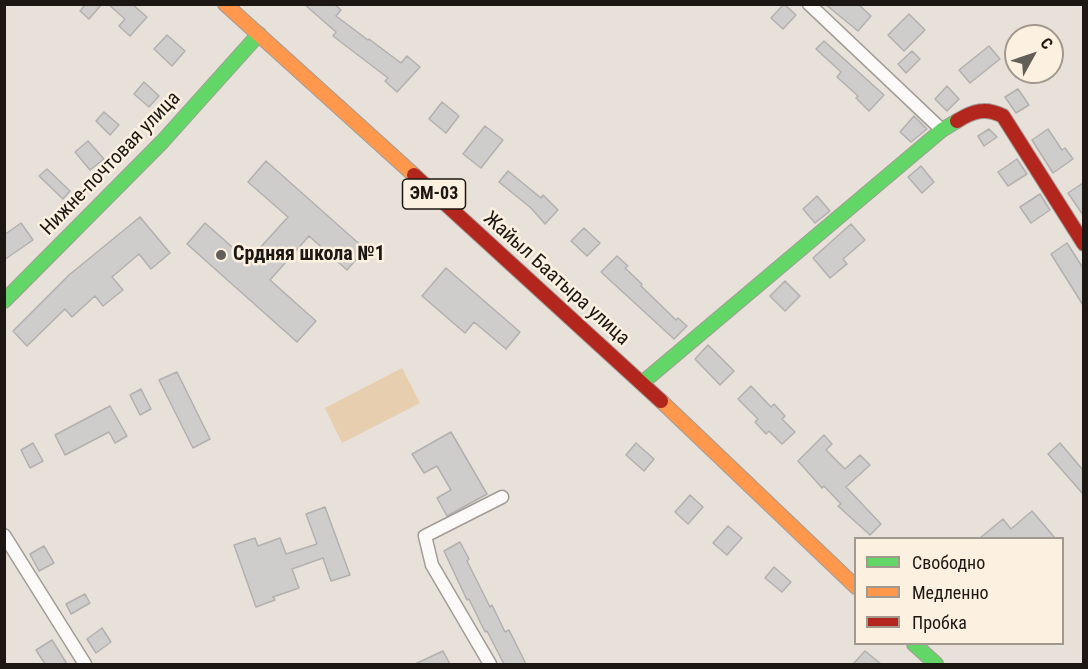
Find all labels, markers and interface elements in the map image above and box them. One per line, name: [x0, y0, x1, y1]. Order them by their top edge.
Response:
north arrow: [1004, 24, 1064, 84]
text: С: [1036, 34, 1057, 53]
street label: Нижне-почтовая улица: [36, 87, 186, 241]
road number: ЭМ-03: [402, 179, 466, 209]
street label: Жайыл Баатыра улица: [478, 207, 634, 351]
place label: Срдняя школа №1: [233, 243, 385, 267]
marker: Срдняя школа №1: [214, 248, 228, 262]
legend: [854, 537, 1064, 645]
text: Свободно: [912, 552, 985, 573]
text: Медленно: [912, 582, 989, 603]
text: Пробка: [912, 612, 967, 633]

